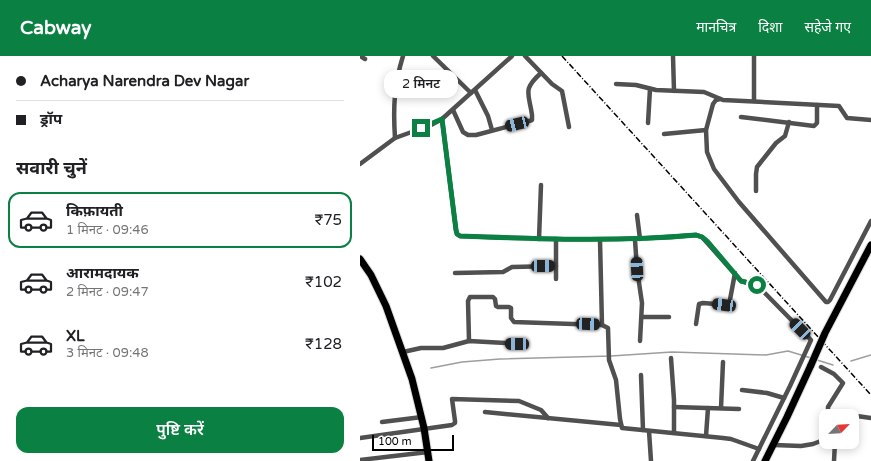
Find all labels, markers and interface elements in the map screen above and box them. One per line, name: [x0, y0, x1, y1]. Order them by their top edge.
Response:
text: Cabway: [20, 17, 91, 39]
text: मानचित्र: [696, 19, 736, 36]
text: दिशा: [758, 19, 782, 36]
text: सहेजे गए: [804, 19, 851, 36]
callout: 2 मिनट: [384, 70, 458, 98]
text: Acharya Narendra Dev Nagar: [40, 72, 249, 90]
text: 2 मिनट: [402, 76, 440, 92]
text: ड्रॉप: [40, 110, 62, 128]
car: [504, 115, 530, 133]
route end: [412, 119, 430, 137]
text: सवारी चुनें: [16, 157, 87, 179]
icon: car: [18, 202, 54, 238]
text: किफ़ायती: [66, 202, 123, 220]
text: ₹75: [314, 211, 342, 229]
text: 1 मिनट · 09:46: [66, 222, 149, 238]
car: [630, 257, 644, 281]
car: [531, 260, 555, 272]
icon: car: [18, 264, 54, 300]
text: आरामदायक: [66, 264, 139, 282]
text: ₹102: [305, 273, 342, 291]
route start: [748, 276, 766, 294]
text: 2 मिनट · 09:47: [66, 284, 149, 300]
car: [711, 298, 737, 312]
car: [787, 316, 813, 342]
car: [576, 318, 600, 330]
icon: car: [18, 326, 54, 362]
text: XL: [66, 327, 85, 345]
text: ₹128: [305, 335, 342, 353]
car: [505, 338, 529, 350]
text: 3 मिनट · 09:48: [66, 345, 149, 361]
button: पुष्टि करें: [16, 407, 344, 453]
north arrow: [819, 409, 859, 449]
map controls: [819, 409, 859, 449]
scale bar: [372, 433, 454, 452]
text: 100 m: [378, 435, 412, 448]

